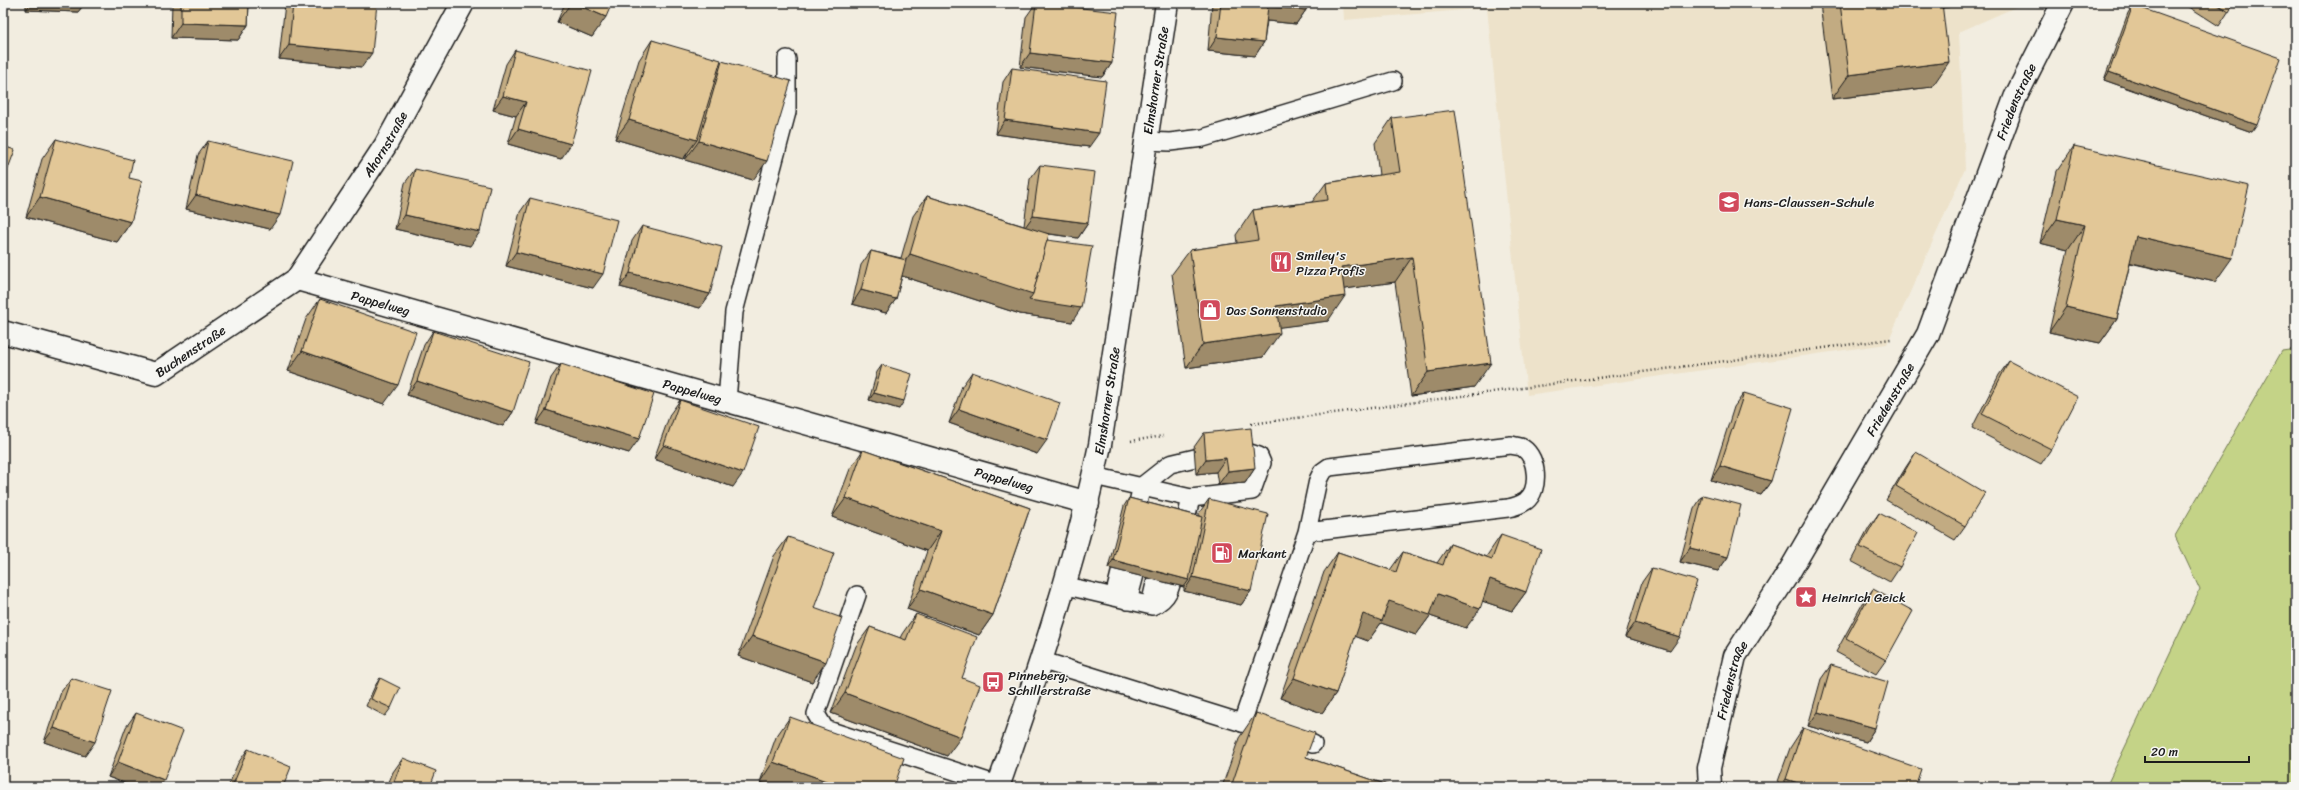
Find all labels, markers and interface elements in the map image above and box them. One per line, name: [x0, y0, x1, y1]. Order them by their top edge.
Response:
street label: Elmshorner Straße: [1136, 24, 1175, 136]
street label: Friedenstraße: [1989, 59, 2043, 143]
street label: Ahornstraße: [356, 107, 413, 182]
school or university icon: Hans-Claussen-Schule: [1716, 189, 1742, 215]
place label: Hans-Claussen-Schule: [1744, 191, 1874, 214]
place label: Smiley's Pizza Profis: [1296, 244, 1366, 282]
restaurant icon: Smiley's Pizza Profis: [1268, 249, 1294, 275]
street label: Pappelweg: [348, 283, 413, 322]
shop icon: Das Sonnenstudio: [1197, 297, 1223, 323]
place label: Das Sonnenstudio: [1226, 299, 1327, 322]
street label: Buchenstraße: [150, 318, 231, 383]
street label: Elmshorner Straße: [1087, 345, 1126, 457]
street label: Friedenstraße: [1859, 358, 1921, 440]
street label: Pappelweg: [660, 372, 725, 410]
street label: Pappelweg: [972, 460, 1037, 499]
fuel station icon: Markant: [1209, 540, 1235, 566]
place label: Markant: [1238, 542, 1287, 565]
place icon: Heinrich Geick: [1793, 584, 1819, 610]
place label: Heinrich Geick: [1822, 586, 1906, 609]
street label: Friedenstraße: [1709, 635, 1754, 722]
place label: Pinneberg, Schillerstraße: [1008, 664, 1091, 702]
bus stop icon: Pinneberg, Schillerstraße: [980, 669, 1006, 695]
scale bar: [2145, 738, 2249, 764]
text: 20 m: [2151, 741, 2178, 763]

